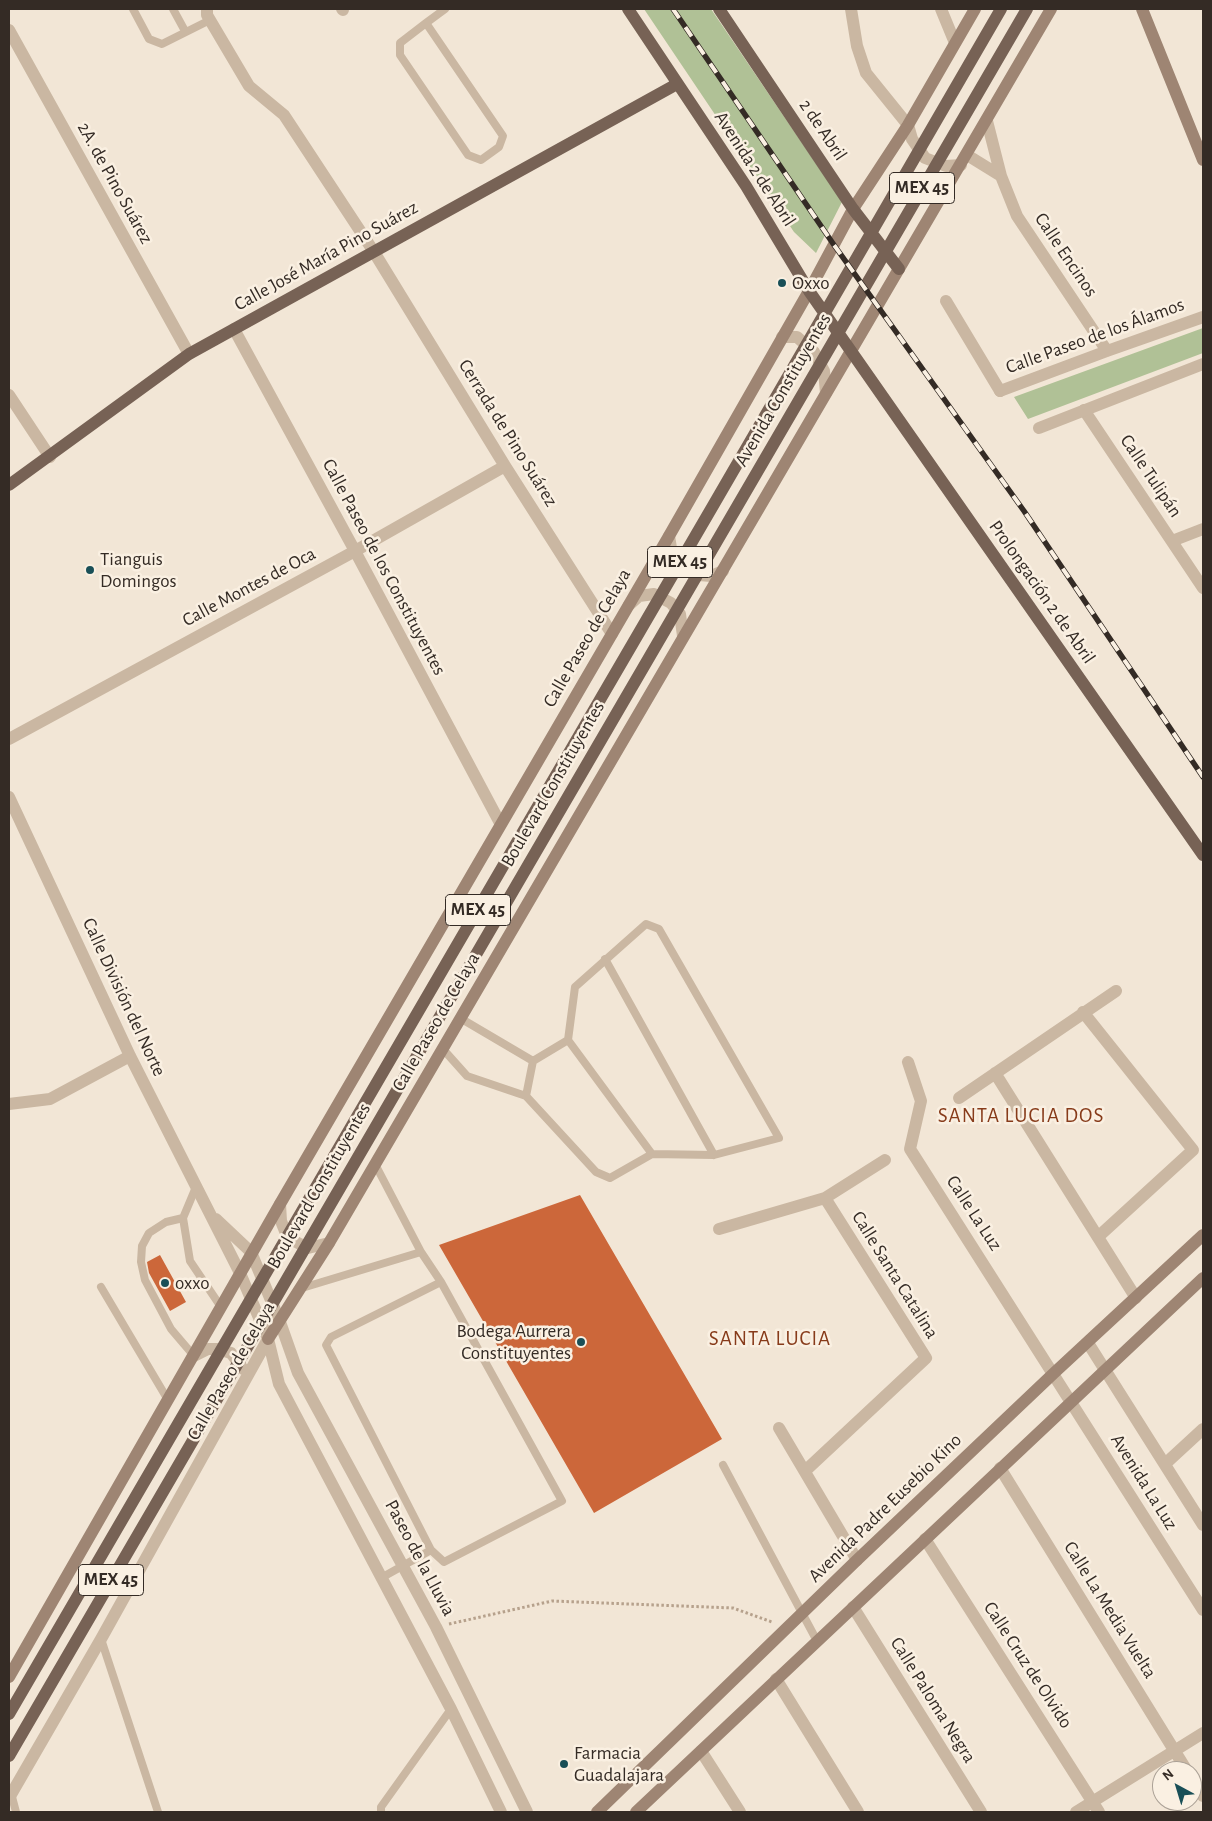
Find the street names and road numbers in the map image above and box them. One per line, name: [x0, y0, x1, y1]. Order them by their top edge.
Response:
street label: 2 de Abril: [794, 95, 852, 165]
street label: Avenida 2 de Abril: [709, 107, 801, 231]
street label: 2A. de Pino Suárez: [72, 118, 158, 248]
road number: MEX 45: [890, 172, 954, 204]
street label: Calle José María Pino Suárez: [230, 196, 422, 316]
street label: Calle Encinos: [1029, 209, 1103, 301]
street label: Calle Paseo de los Álamos: [1003, 293, 1187, 379]
street label: Avenida Constituyentes: [730, 309, 836, 471]
street label: Cerrada de Pino Suárez: [453, 355, 563, 511]
street label: Calle Tulipán: [1115, 430, 1187, 522]
street label: Calle Paseo de los Constituyentes: [317, 455, 451, 679]
street label: Prolongación 2 de Abril: [984, 516, 1100, 668]
street label: Calle Montes de Oca: [178, 542, 320, 632]
road number: MEX 45: [648, 546, 712, 578]
street label: Calle Paseo de Celaya: [538, 565, 636, 711]
street label: Boulevard Constituyentes: [496, 697, 610, 871]
road number: MEX 45: [446, 894, 510, 926]
street label: Calle División del Norte: [77, 914, 171, 1080]
street label: Calle Paseo de Celaya: [387, 949, 485, 1095]
street label: Boulevard Constituyentes: [262, 1099, 376, 1273]
street label: Calle La Luz: [941, 1171, 1007, 1255]
street label: Calle Santa Catalina: [847, 1207, 943, 1343]
street label: Calle Paseo de Celaya: [182, 1298, 280, 1444]
street label: Avenida Padre Eusebio Kino: [804, 1429, 966, 1587]
street label: Avenida La Luz: [1106, 1430, 1182, 1534]
street label: Paseo de la Lluvia: [380, 1496, 460, 1620]
street label: Calle La Media Vuelta: [1059, 1537, 1161, 1683]
road number: MEX 45: [78, 1564, 144, 1596]
street label: Calle Cruz de Olvido: [979, 1597, 1077, 1733]
street label: Calle Paloma Negra: [885, 1633, 981, 1767]

